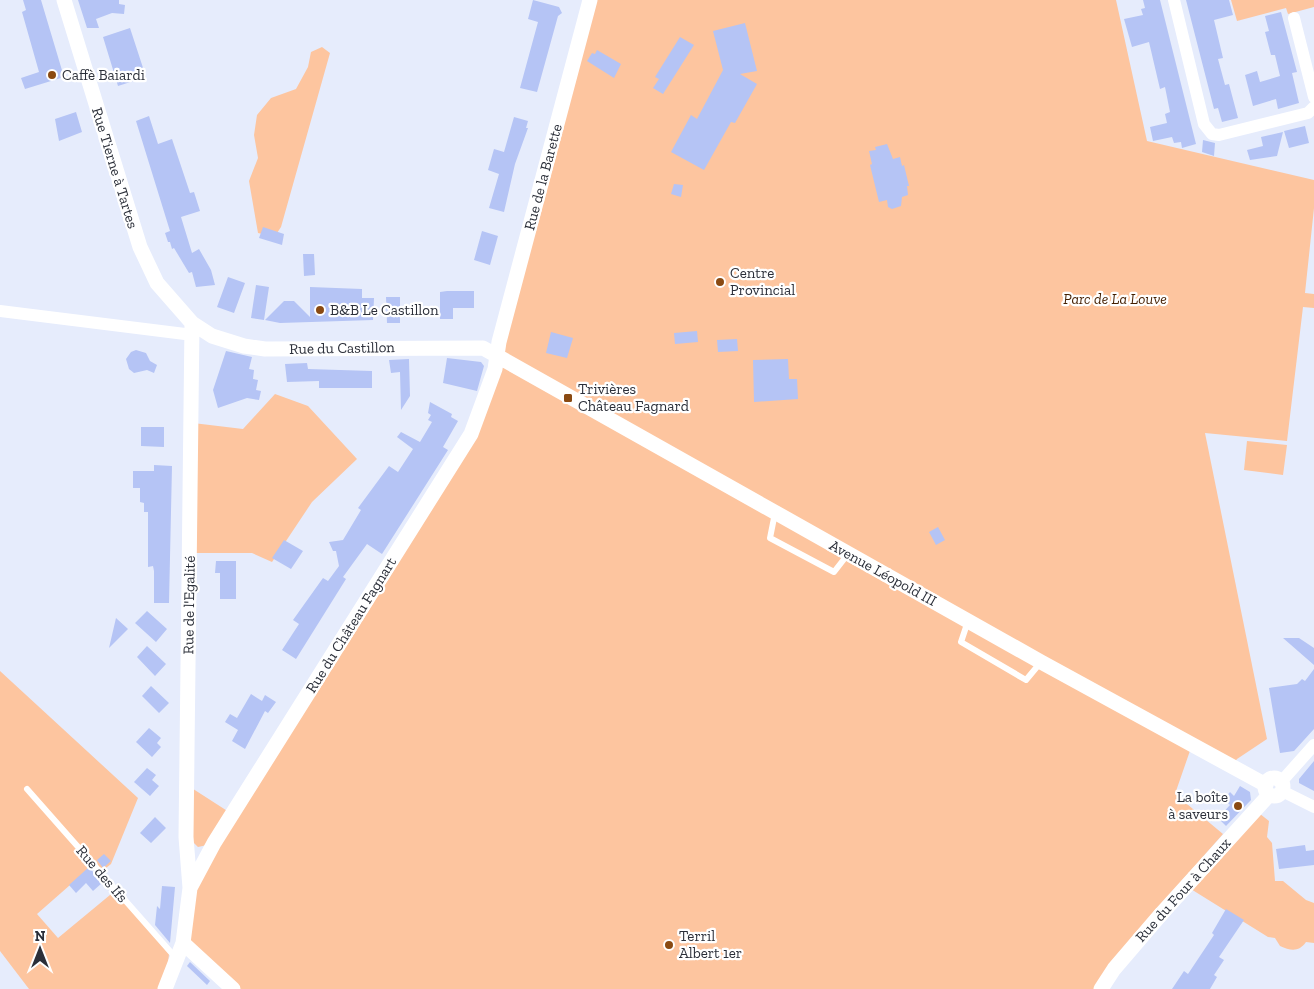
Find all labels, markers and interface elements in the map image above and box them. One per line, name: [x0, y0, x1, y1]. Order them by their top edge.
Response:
place label: Caffè Baiardi: [62, 66, 145, 84]
marker: Caffè Baiardi: [46, 69, 58, 81]
street label: Rue Tierne à Tartes: [88, 105, 142, 231]
street label: Rue de la Barette: [520, 122, 566, 232]
place label: Centre Provincial: [730, 264, 795, 299]
marker: Centre Provincial: [714, 276, 726, 288]
park label: Parc de La Louve: [1063, 290, 1167, 308]
place label: B&B Le Castillon: [330, 301, 439, 319]
marker: B&B Le Castillon: [314, 304, 326, 316]
street label: Rue du Castillon: [289, 338, 395, 358]
place label: Trivières Château Fagnard: [578, 380, 690, 415]
marker: Trivières Château Fagnard: [562, 392, 574, 404]
street label: Avenue Léopold III: [826, 536, 940, 610]
street label: Rue du Château Fagnart: [302, 553, 400, 696]
street label: Rue de l'Egalité: [179, 556, 199, 654]
place label: La boîte à saveurs: [1168, 788, 1228, 823]
marker: La boîte à saveurs: [1232, 800, 1244, 812]
street label: Rue du Four à Chaux: [1132, 834, 1235, 946]
street label: Rue des Ifs: [72, 842, 132, 906]
north arrow: [15, 924, 65, 974]
place label: Terril Albert 1er: [679, 927, 742, 962]
text: N: [35, 928, 46, 945]
marker: Terril Albert 1er: [663, 939, 675, 951]

